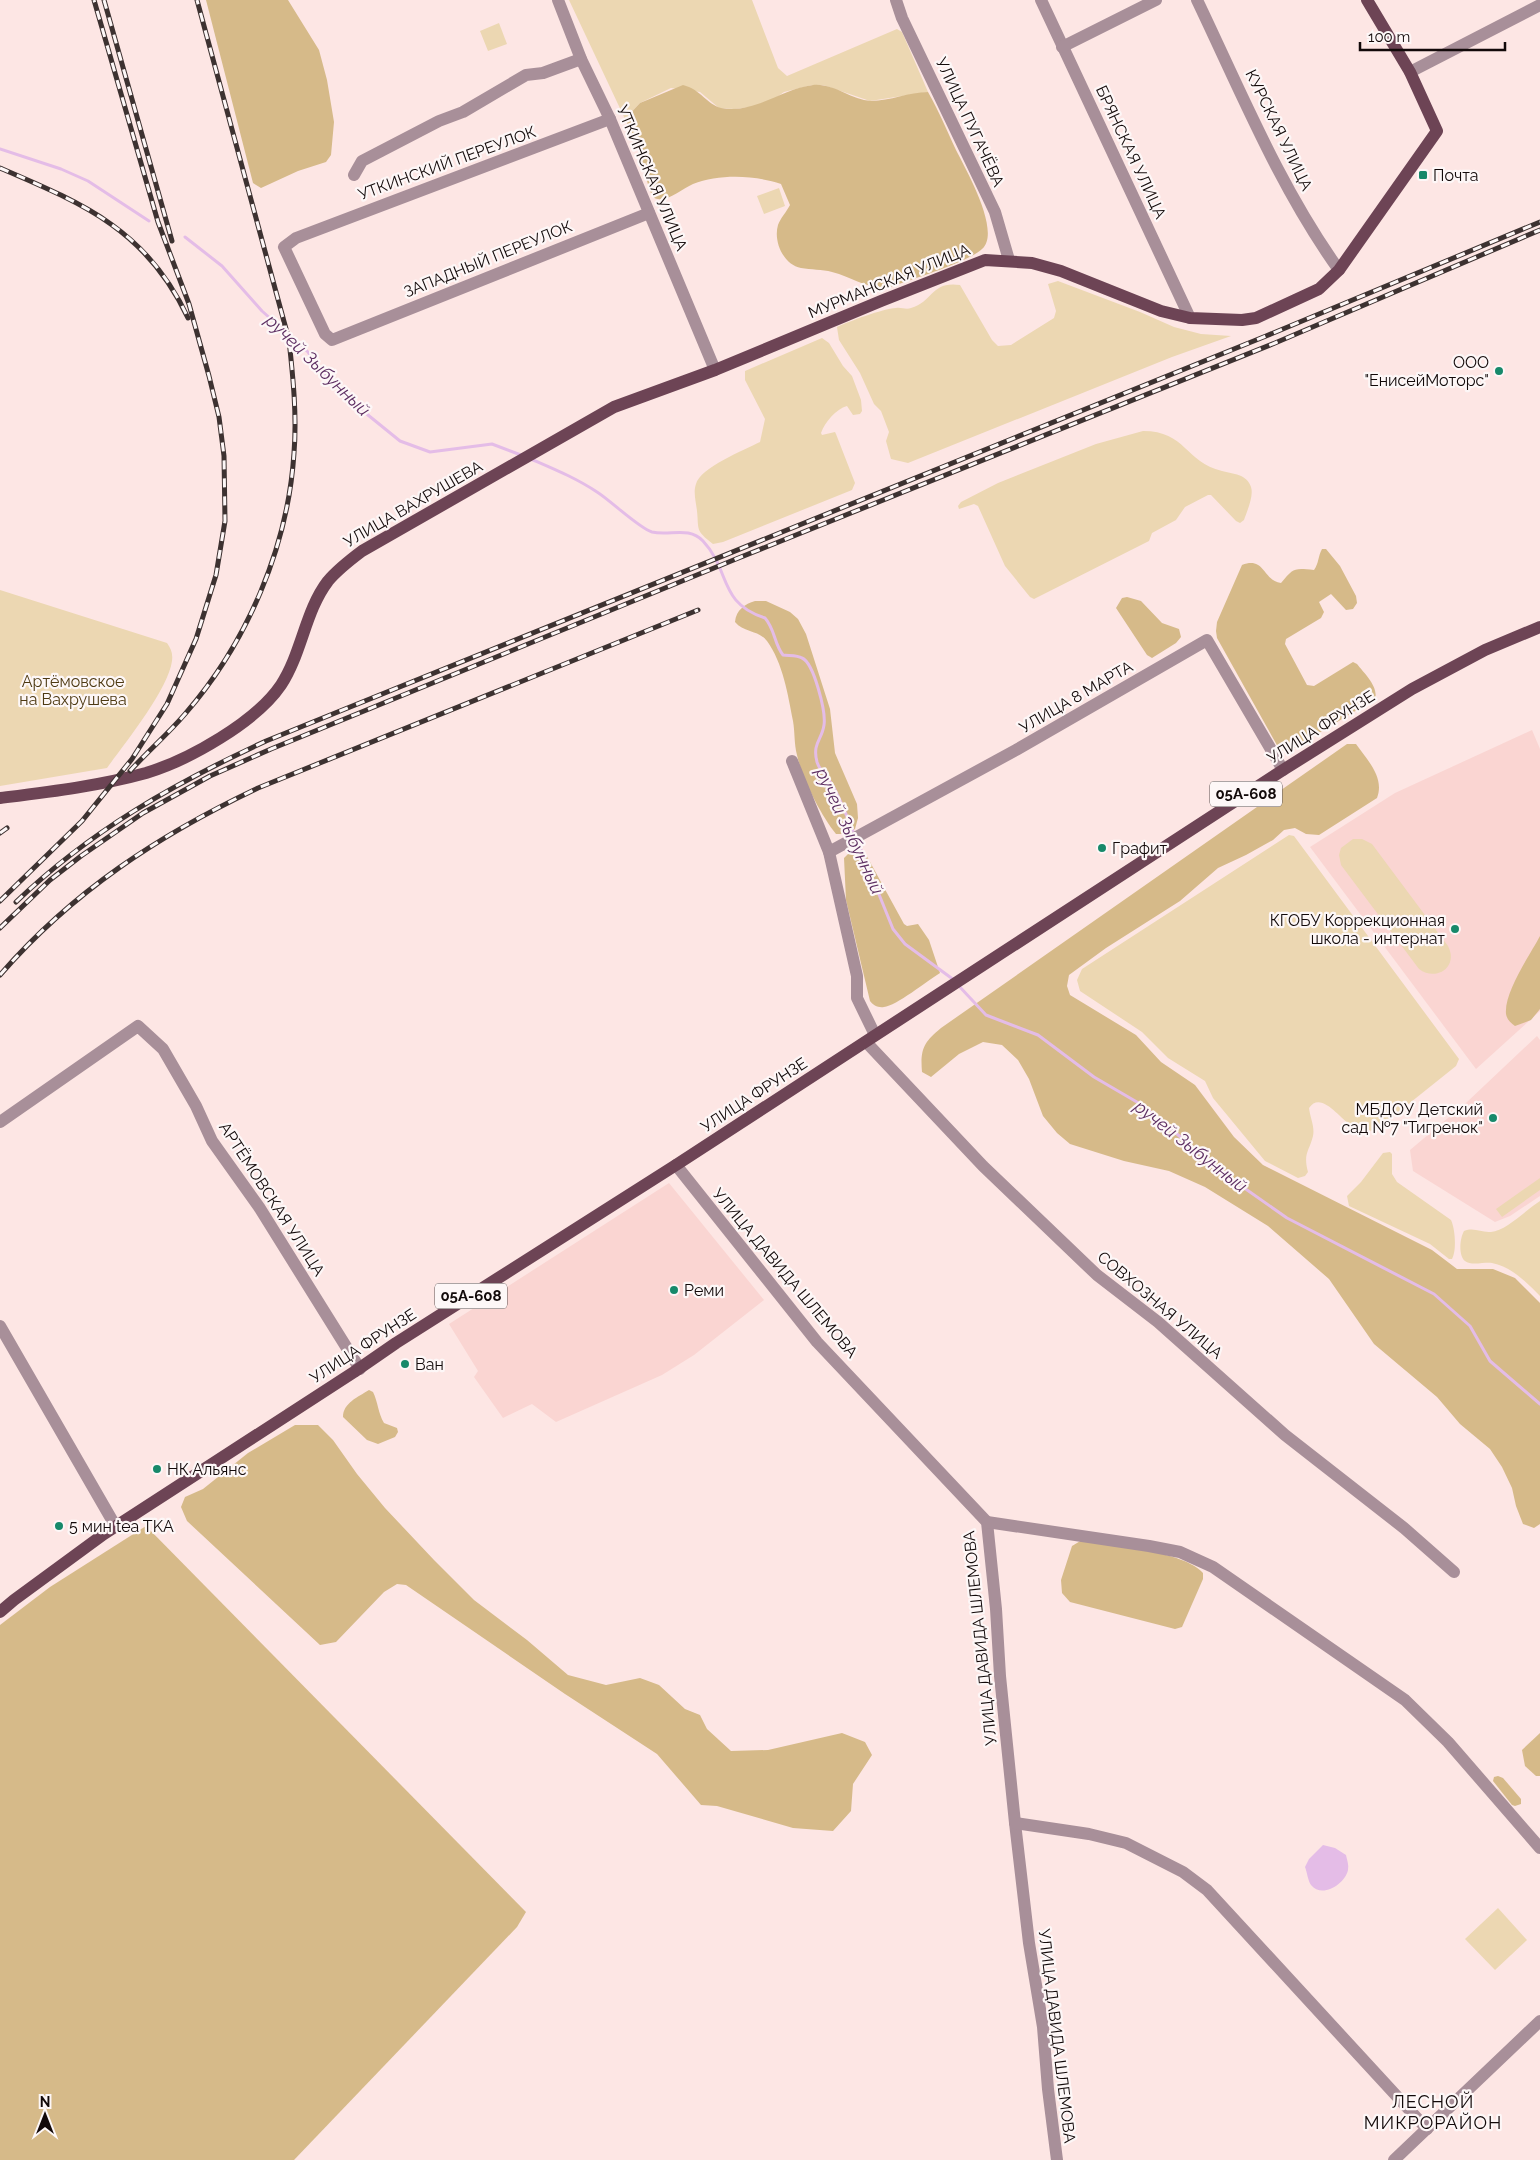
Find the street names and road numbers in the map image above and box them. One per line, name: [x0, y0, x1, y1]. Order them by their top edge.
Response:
street label: УЛИЦА ПУГАЧЁВА: [932, 54, 1009, 190]
street label: КУРСКАЯ УЛИЦА: [1241, 66, 1317, 194]
street label: БРЯНСКАЯ УЛИЦА: [1092, 82, 1170, 222]
street label: УТКИНСКАЯ УЛИЦА: [613, 102, 691, 254]
street label: УТКИНСКИЙ ПЕРЕУЛОК: [356, 122, 538, 204]
street label: ЗАПАДНЫЙ ПЕРЕУЛОК: [401, 217, 575, 301]
street label: МУРМАНСКАЯ УЛИЦА: [805, 240, 973, 322]
street label: УЛИЦА ВАХРУШЕВА: [340, 456, 486, 552]
street label: УЛИЦА 8 МАРТА: [1016, 657, 1136, 737]
street label: УЛИЦА ФРУНЗЕ: [1264, 686, 1378, 768]
road number: 05А-608: [1210, 782, 1282, 806]
street label: УЛИЦА ФРУНЗЕ: [697, 1053, 811, 1136]
street label: АРТЁМОВСКАЯ УЛИЦА: [215, 1118, 330, 1280]
street label: УЛИЦА ДАВИДА ШЛЕМОВА: [708, 1184, 862, 1362]
street label: СОВХОЗНАЯ УЛИЦА: [1094, 1247, 1226, 1363]
road number: 05А-608: [435, 1284, 507, 1308]
street label: УЛИЦА ФРУНЗЕ: [306, 1304, 420, 1387]
street label: УЛИЦА ДАВИДА ШЛЕМОВА: [959, 1530, 1001, 1746]
street label: УЛИЦА ДАВИДА ШЛЕМОВА: [1034, 1928, 1080, 2144]

